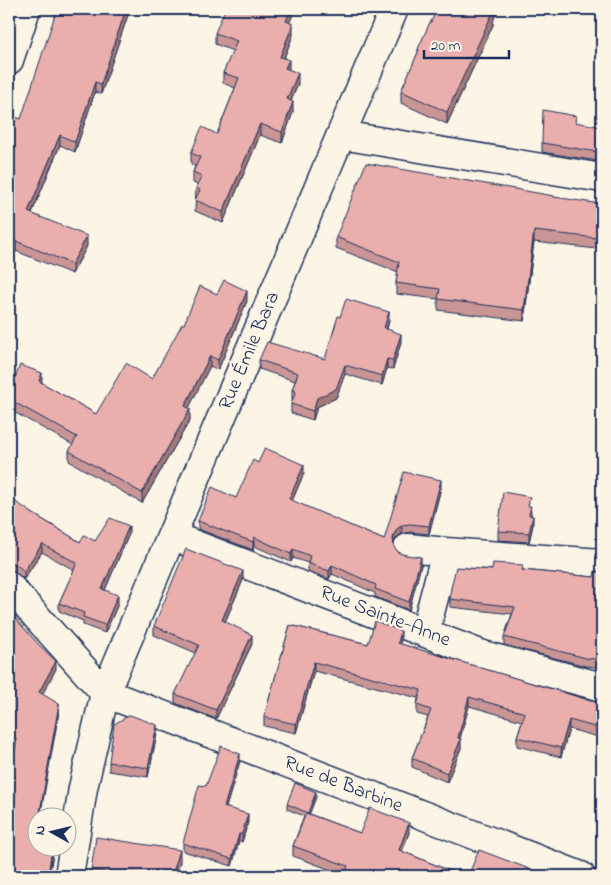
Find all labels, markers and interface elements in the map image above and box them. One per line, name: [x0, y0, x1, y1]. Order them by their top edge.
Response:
scale bar: [424, 28, 508, 60]
text: 20 m: [431, 35, 461, 57]
street label: Rue Émile Bara: [212, 287, 288, 415]
street label: Rue Sainte-Anne: [316, 579, 454, 655]
street label: Rue de Barbine: [279, 749, 407, 821]
north arrow: [28, 808, 78, 858]
text: N: [30, 824, 52, 837]

